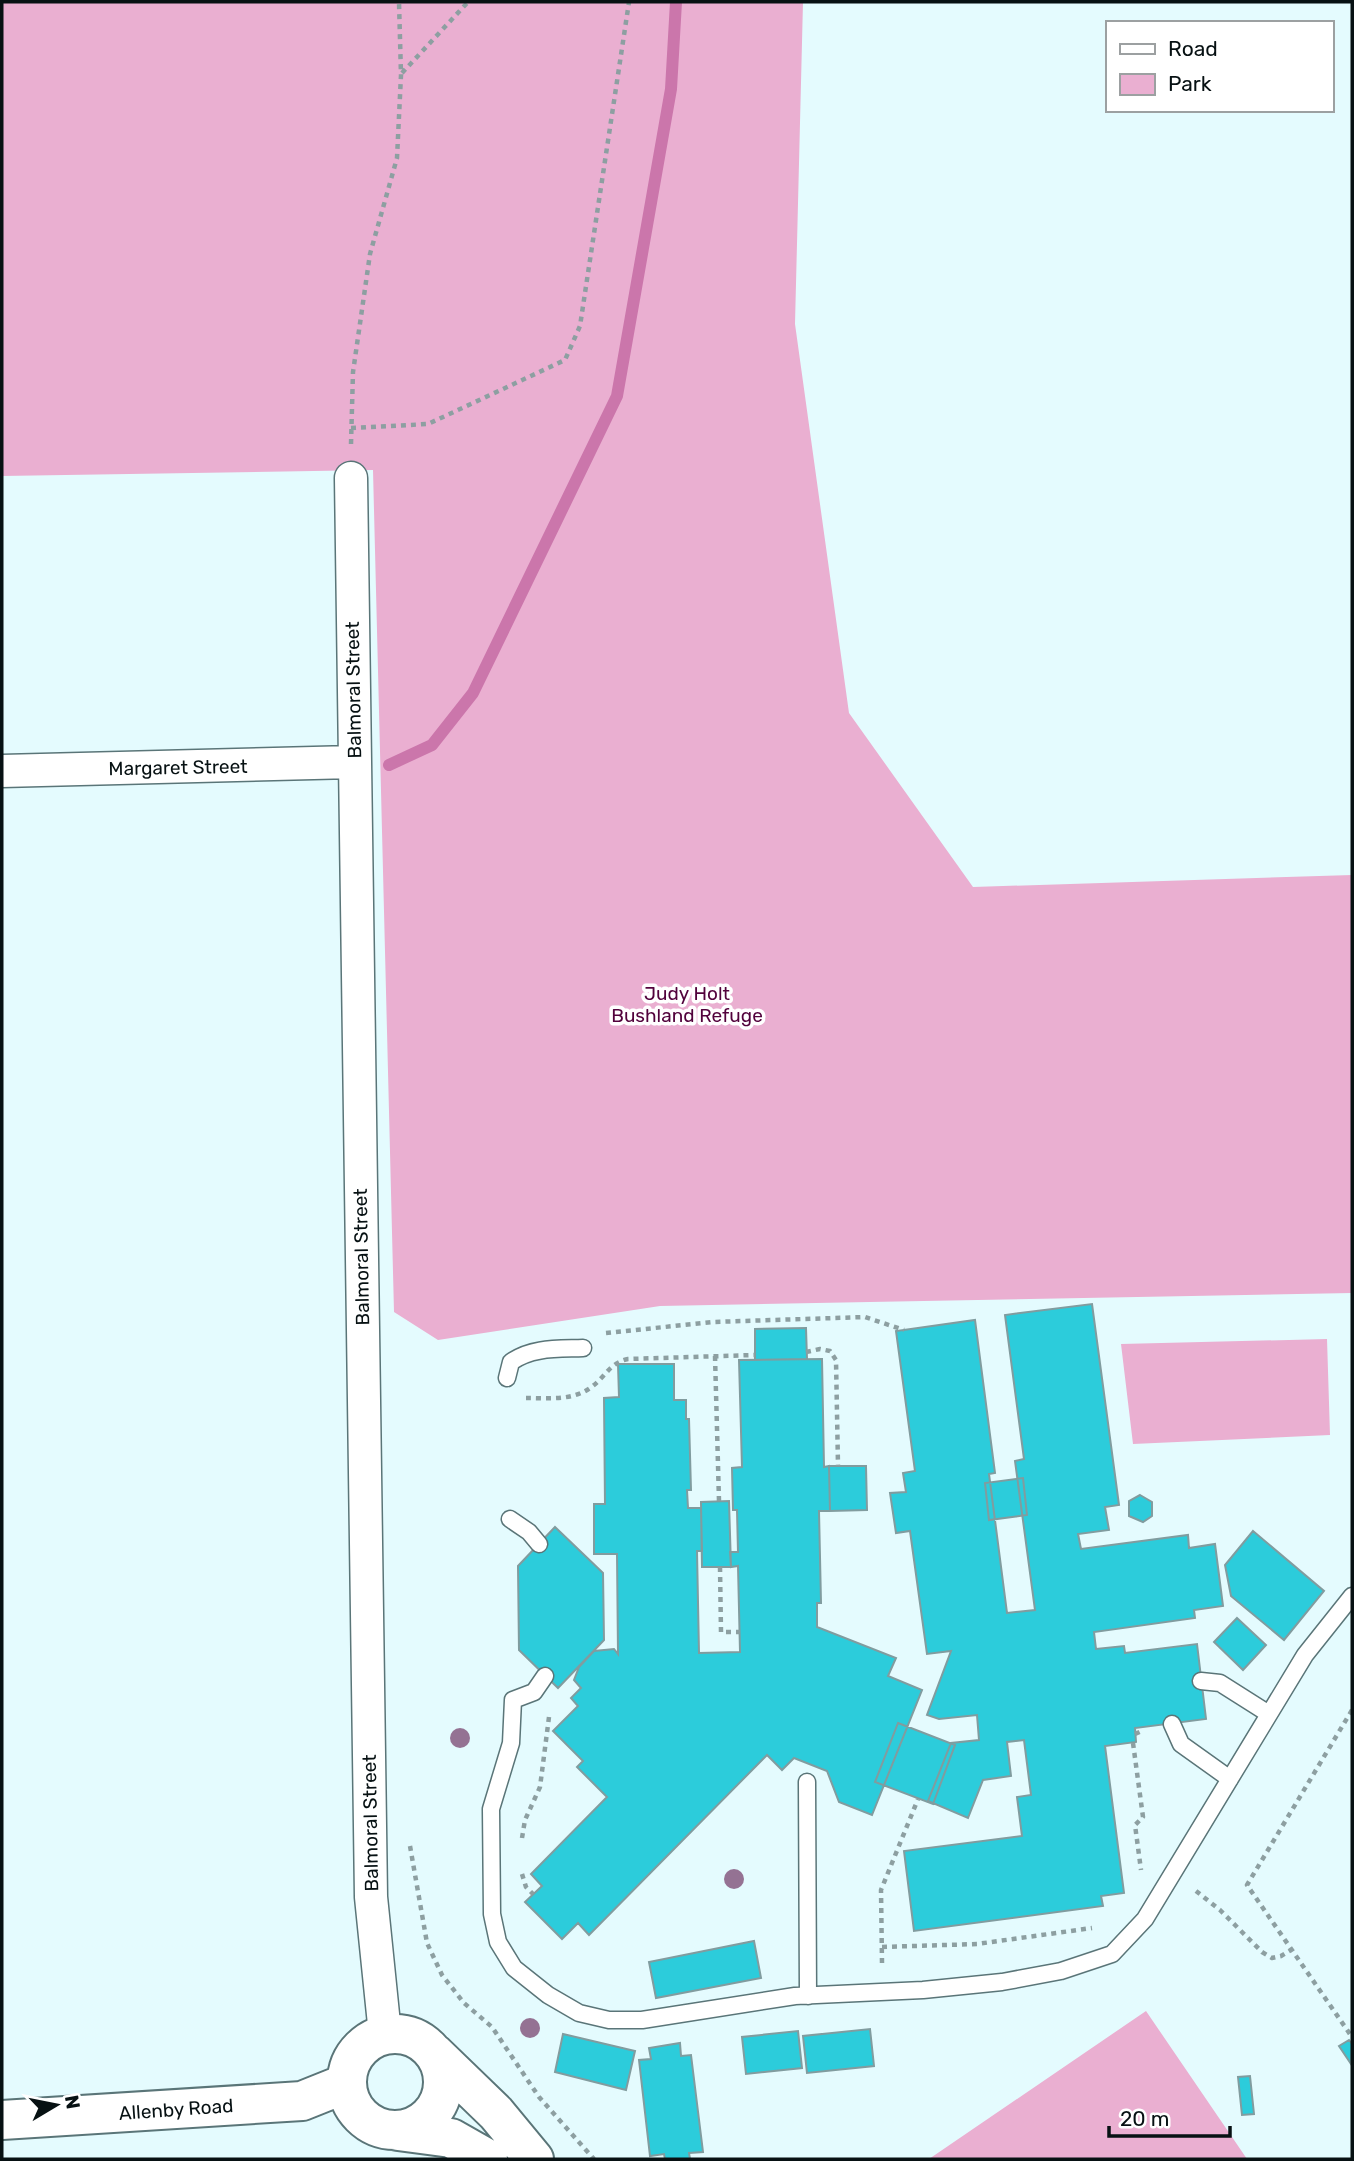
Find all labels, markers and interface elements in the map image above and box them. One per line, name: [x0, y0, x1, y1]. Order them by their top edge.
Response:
legend: [1106, 21, 1333, 112]
text: Road: [1168, 36, 1218, 61]
text: Park: [1168, 71, 1212, 96]
street label: Balmoral Street: [341, 621, 366, 759]
street label: Margaret Street: [108, 755, 248, 780]
park label: Judy Holt Bushland Refuge: [611, 982, 763, 1027]
street label: Balmoral Street: [349, 1188, 374, 1326]
street label: Balmoral Street: [358, 1754, 383, 1892]
north arrow: [21, 2070, 91, 2140]
text: N: [60, 2093, 85, 2111]
street label: Allenby Road: [118, 2094, 234, 2125]
scale bar: [1109, 2094, 1230, 2138]
text: 20 m: [1120, 2106, 1169, 2131]

